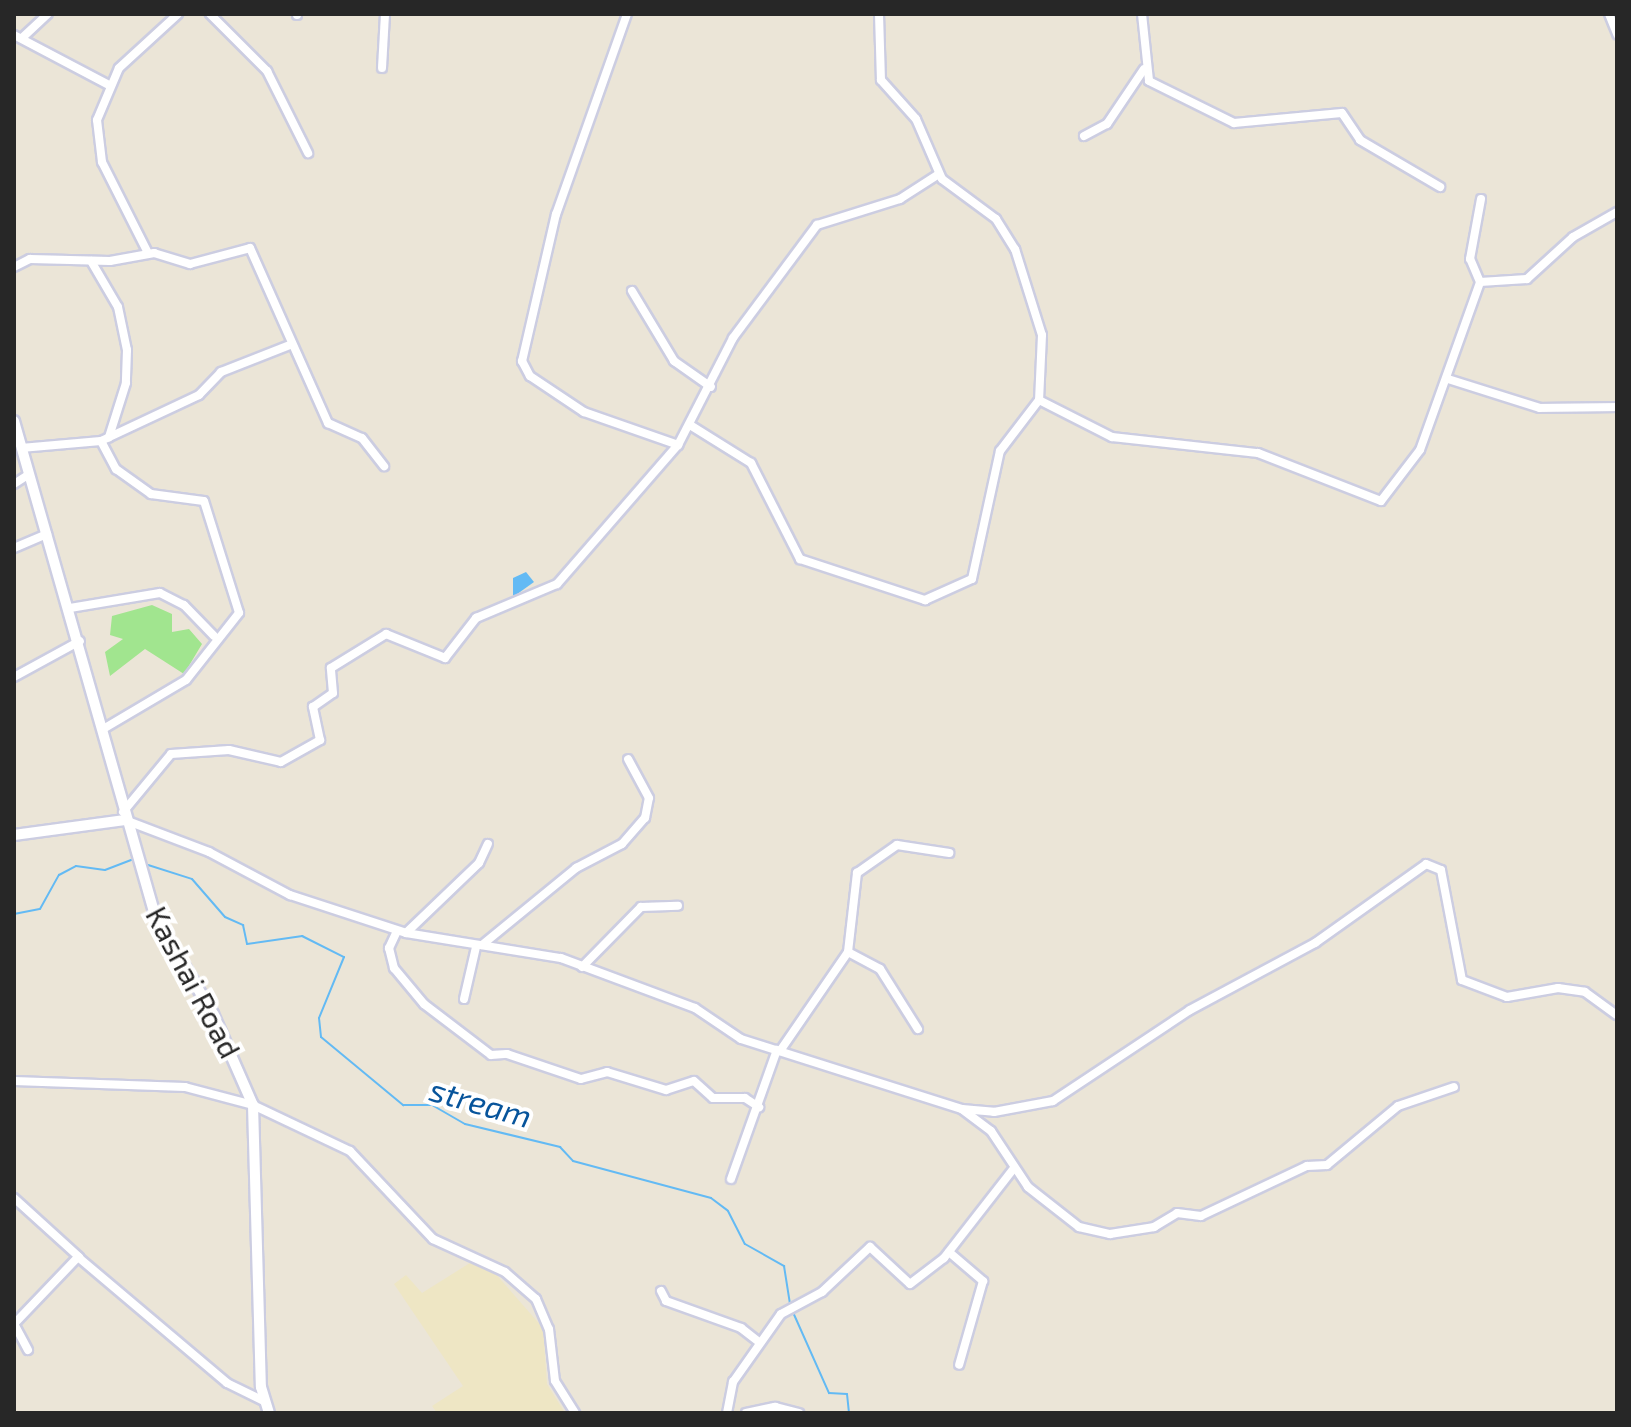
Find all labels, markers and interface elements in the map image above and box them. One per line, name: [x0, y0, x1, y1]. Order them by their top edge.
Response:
street label: Kashai Road: [139, 900, 249, 1064]
water label: stream: [426, 1069, 536, 1135]

